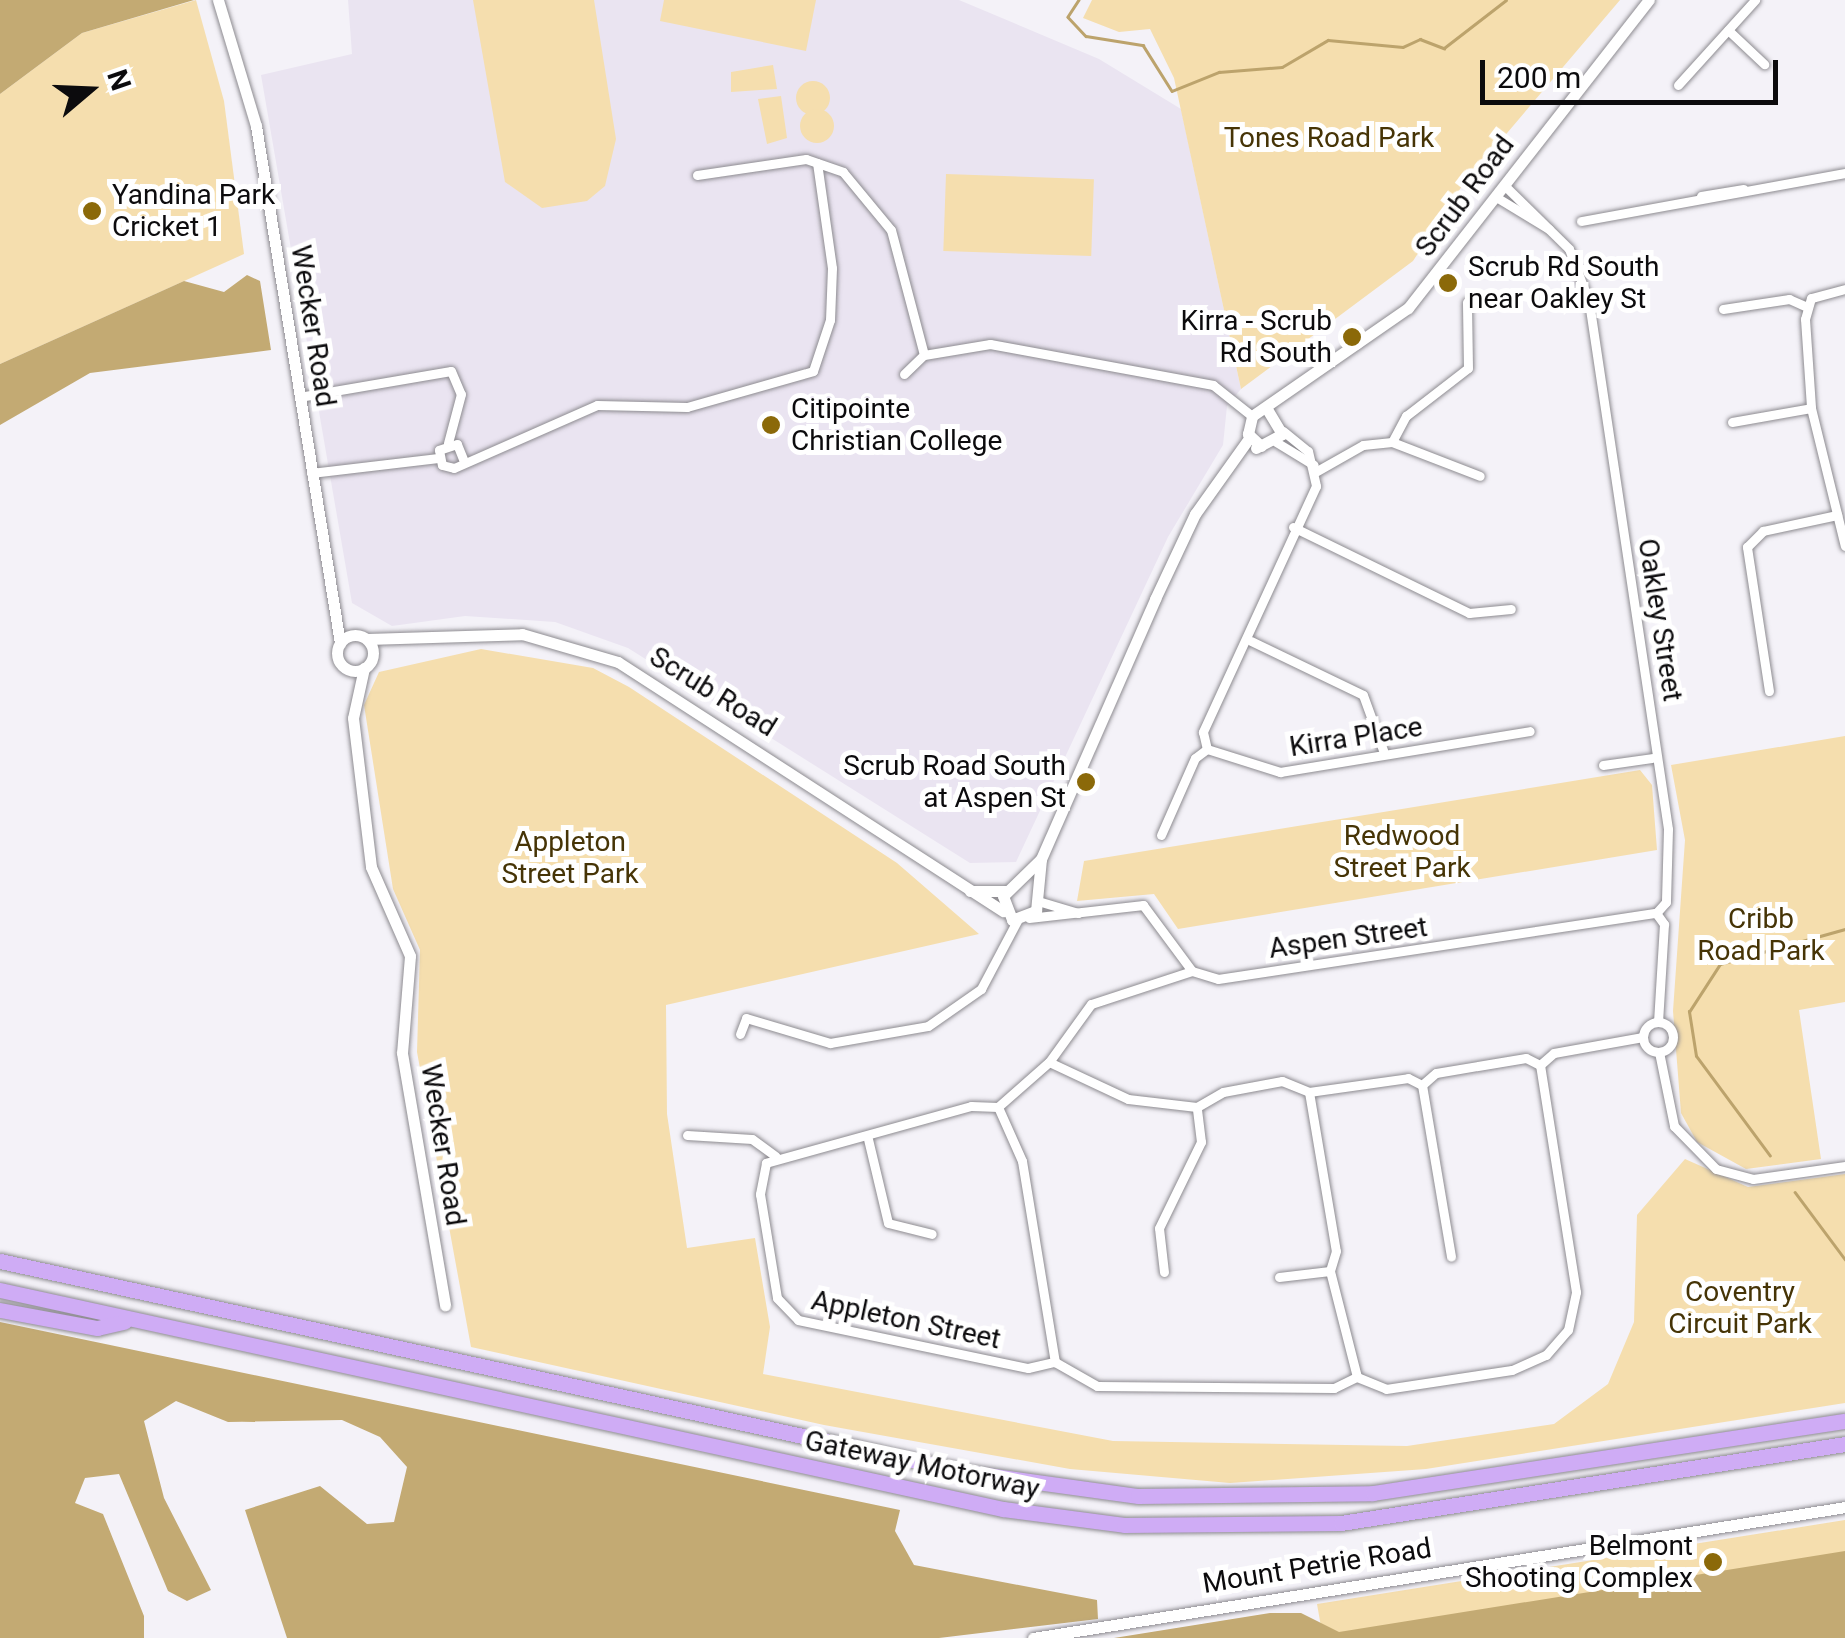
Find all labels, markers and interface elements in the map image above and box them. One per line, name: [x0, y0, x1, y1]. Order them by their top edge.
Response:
north arrow: [40, 40, 140, 140]
scale bar: [1485, 40, 1782, 102]
text: 200 m: [1497, 60, 1581, 95]
text: N: [100, 65, 138, 95]
park label: Tones Road Park: [1224, 121, 1434, 155]
street label: Scrub Road: [1409, 129, 1521, 263]
place label: Yandina Park Cricket 1: [112, 178, 275, 244]
marker: Yandina Park Cricket 1: [81, 200, 103, 222]
street label: Wecker Road: [284, 243, 342, 409]
place label: Scrub Rd South near Oakley St: [1468, 250, 1659, 316]
marker: Scrub Rd South near Oakley St: [1437, 272, 1459, 294]
place label: Kirra - Scrub Rd South: [1180, 304, 1332, 370]
marker: Kirra - Scrub Rd South: [1341, 326, 1363, 348]
place label: Citipointe Christian College: [791, 392, 1002, 458]
marker: Citipointe Christian College: [760, 414, 782, 436]
street label: Oakley Street: [1631, 536, 1689, 704]
street label: Scrub Road: [643, 640, 783, 744]
street label: Kirra Place: [1287, 710, 1425, 764]
place label: Scrub Road South at Aspen St: [843, 749, 1066, 815]
marker: Scrub Road South at Aspen St: [1075, 771, 1097, 793]
park label: Redwood Street Park: [1333, 819, 1471, 885]
park label: Appleton Street Park: [501, 825, 639, 891]
park label: Cribb Road Park: [1697, 902, 1825, 968]
street label: Aspen Street: [1267, 910, 1429, 966]
street label: Wecker Road: [414, 1062, 472, 1228]
park label: Coventry Circuit Park: [1668, 1275, 1812, 1341]
street label: Appleton Street: [808, 1284, 1004, 1356]
street label: Gateway Motorway: [802, 1424, 1042, 1506]
place label: Belmont Shooting Complex: [1465, 1529, 1693, 1595]
street label: Mount Petrie Road: [1200, 1531, 1434, 1601]
marker: Belmont Shooting Complex: [1702, 1551, 1724, 1573]

